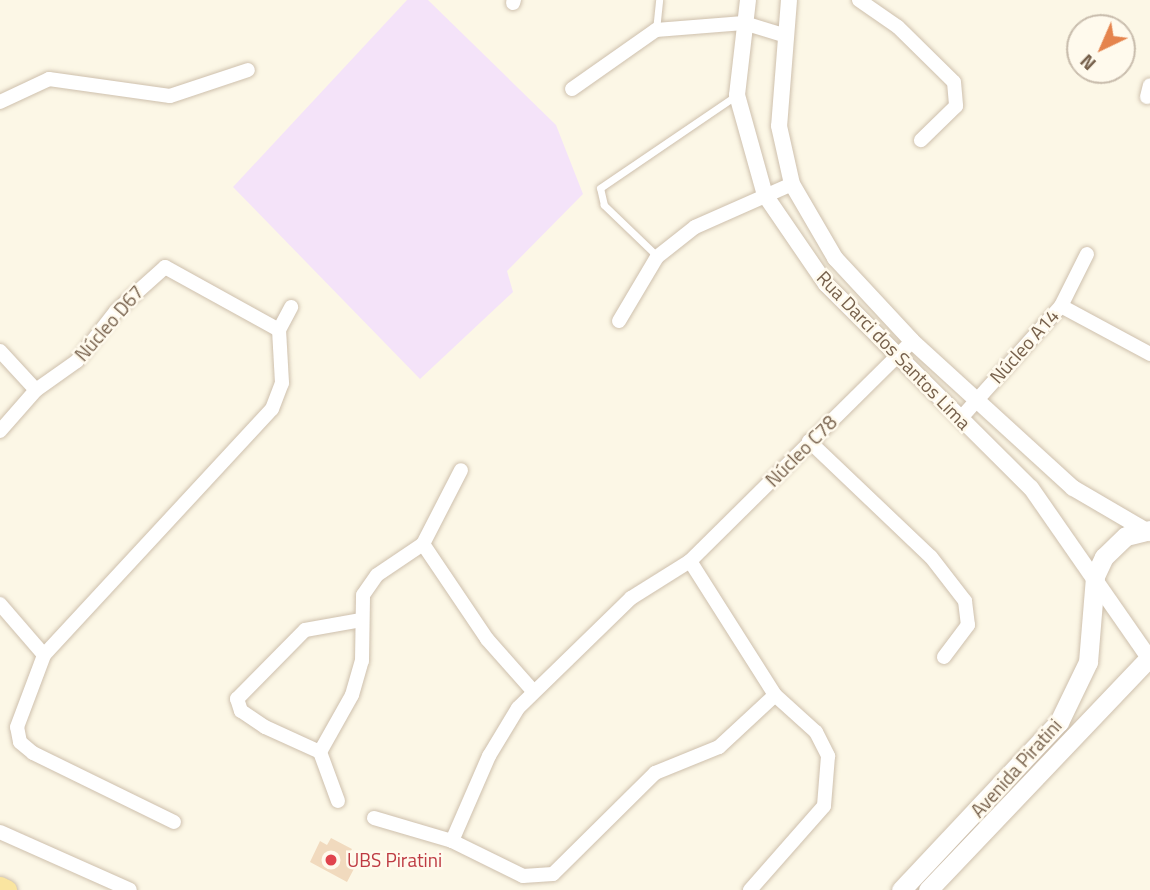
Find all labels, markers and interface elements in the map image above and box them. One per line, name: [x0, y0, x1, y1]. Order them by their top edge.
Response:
north arrow: [1066, 14, 1136, 84]
text: N: [1073, 48, 1102, 78]
street label: Rua Darci dos Santos Lima: [812, 266, 976, 434]
street label: Núcleo D67: [70, 280, 148, 366]
street label: Núcleo A14: [985, 304, 1063, 388]
street label: Núcleo C78: [761, 411, 841, 491]
street label: Avenida Piratini: [966, 714, 1066, 822]
place label: UBS Piratini: [347, 849, 442, 871]
marker: UBS Piratini: [321, 850, 341, 870]

